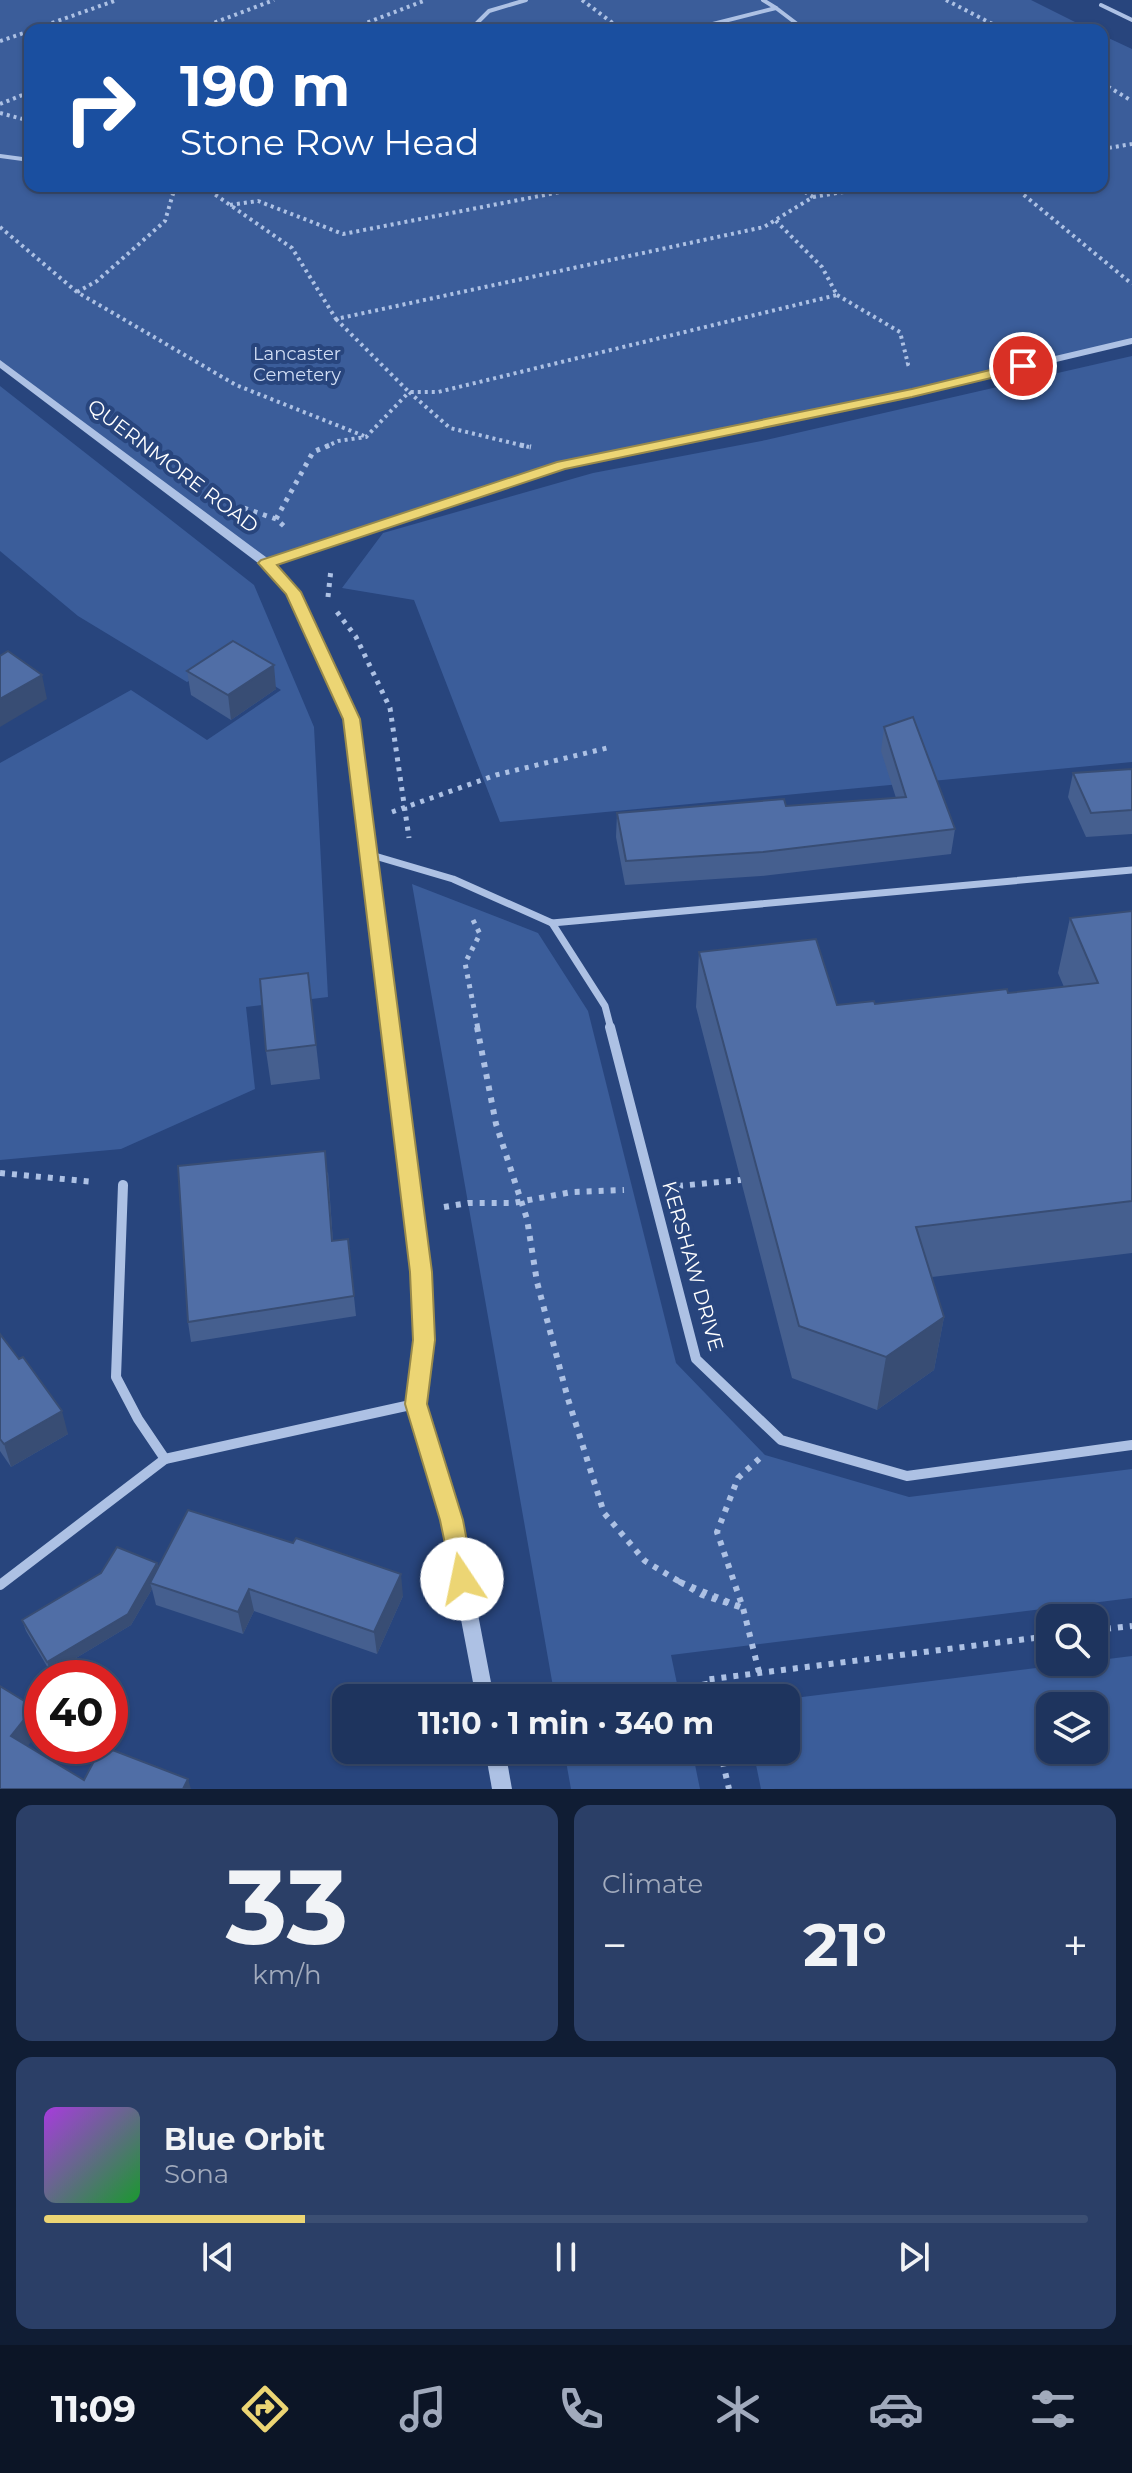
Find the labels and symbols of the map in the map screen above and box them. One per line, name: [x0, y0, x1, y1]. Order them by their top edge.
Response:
pin: [989, 332, 1057, 400]
park label: Lancaster Cemetery: [253, 343, 341, 386]
street label: QUERNMORE ROAD: [83, 394, 263, 538]
street label: KERSHAW DRIVE: [657, 1178, 729, 1354]
position arrow: [420, 1537, 504, 1621]
speed limit sign: 40: [24, 1660, 128, 1764]

